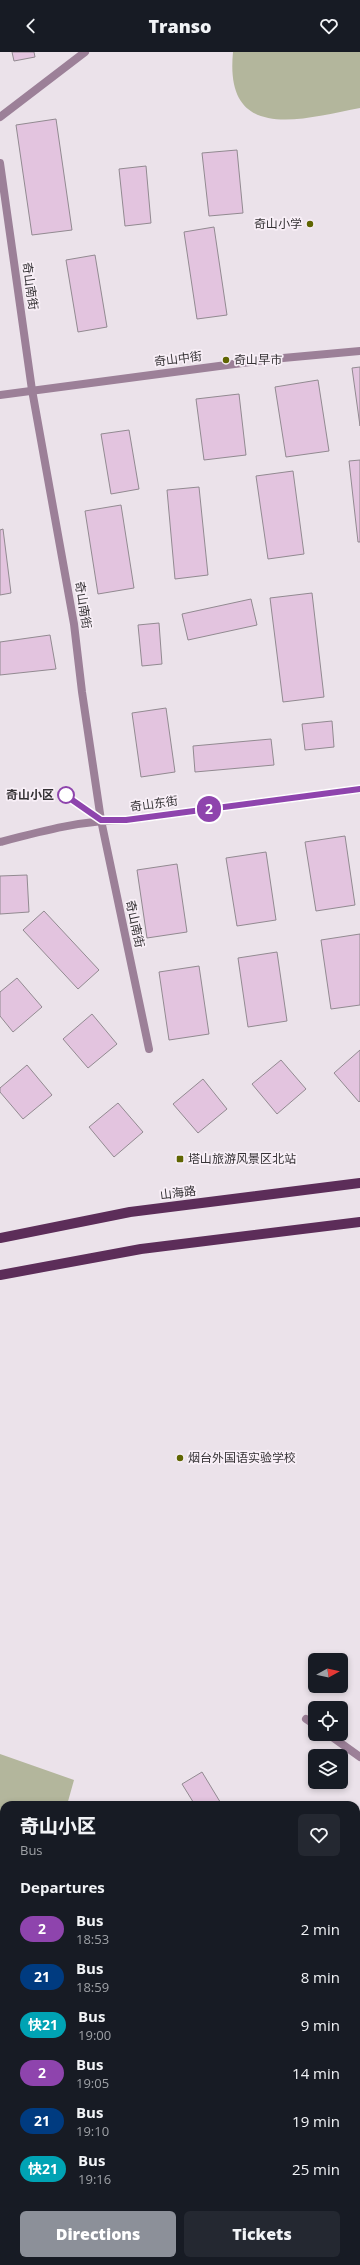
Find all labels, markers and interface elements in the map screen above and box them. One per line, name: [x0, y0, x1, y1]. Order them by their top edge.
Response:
text: Transo: [148, 14, 212, 38]
icon: back: [20, 15, 42, 37]
icon: heart: [318, 15, 340, 37]
place label: 奇山小学: [254, 215, 302, 232]
marker: 奇山小学: [305, 219, 315, 229]
street label: 奇山南街: [19, 261, 42, 311]
street label: 奇山中街: [153, 347, 203, 370]
place label: 奇山早市: [234, 351, 282, 368]
marker: 奇山早市: [221, 355, 231, 365]
street label: 奇山南街: [71, 580, 96, 630]
place label: 奇山小区: [6, 786, 54, 803]
marker: 奇山小区: [57, 786, 75, 804]
street label: 奇山东街: [129, 792, 179, 815]
line badge: 2: [196, 796, 222, 822]
text: 2: [205, 799, 213, 818]
street label: 奇山南街: [122, 899, 149, 949]
place label: 塔山旅游风景区北站: [188, 1150, 296, 1167]
marker: 塔山旅游风景区北站: [175, 1154, 185, 1164]
street label: 山海路: [159, 1182, 197, 1203]
place label: 烟台外国语实验学校: [188, 1449, 296, 1466]
marker: 烟台外国语实验学校: [175, 1453, 185, 1463]
north arrow: [308, 1653, 348, 1693]
map controls: [308, 1653, 348, 1789]
button: locate: [308, 1701, 348, 1741]
button: layers: [308, 1749, 348, 1789]
text: 奇山小区: [20, 1813, 96, 1839]
button: heart: [298, 1814, 340, 1856]
text: Bus: [20, 1841, 43, 1859]
text: Departures: [20, 1877, 105, 1897]
text: Bus: [76, 1910, 103, 1930]
text: 2: [38, 1919, 46, 1938]
text: 2 min: [301, 1919, 340, 1939]
text: 18:53: [76, 1930, 109, 1948]
text: Bus: [76, 1958, 103, 1978]
text: 21: [34, 1967, 50, 1986]
text: 8 min: [301, 1967, 340, 1987]
text: 18:59: [76, 1978, 109, 1996]
text: Bus: [78, 2006, 105, 2026]
text: 快21: [28, 2015, 58, 2034]
text: 9 min: [301, 2015, 340, 2035]
text: 19:00: [78, 2026, 111, 2044]
text: Bus: [76, 2054, 103, 2074]
text: 2: [38, 2063, 46, 2082]
text: 14 min: [292, 2063, 340, 2083]
text: 19:05: [76, 2074, 109, 2092]
text: Bus: [76, 2102, 103, 2122]
text: 21: [34, 2111, 50, 2130]
text: 19 min: [292, 2111, 340, 2131]
text: 19:10: [76, 2122, 109, 2140]
text: Bus: [78, 2150, 105, 2170]
text: 快21: [28, 2159, 58, 2178]
text: 25 min: [292, 2159, 340, 2179]
text: 19:16: [78, 2170, 111, 2188]
button: Directions: [20, 2211, 176, 2257]
button: Tickets: [184, 2211, 340, 2257]

